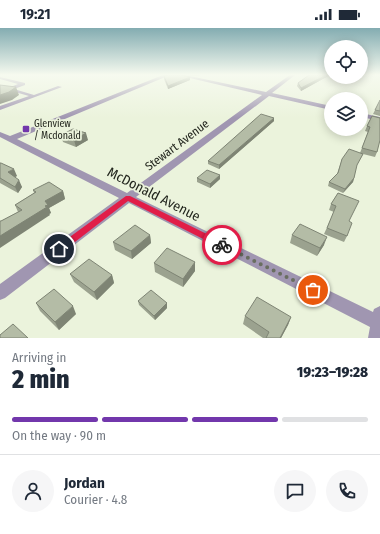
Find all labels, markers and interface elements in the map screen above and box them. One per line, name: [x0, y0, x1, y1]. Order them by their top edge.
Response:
text: 19:21: [20, 5, 51, 23]
map controls: [324, 40, 368, 136]
button: locate: [324, 40, 368, 84]
button: layers: [324, 92, 368, 136]
street label: Stewart Avenue: [142, 116, 212, 174]
place label: Glenview / Mcdonald: [34, 118, 81, 142]
marker: Glenview / Mcdonald: [21, 124, 31, 134]
street label: McDonald Avenue: [104, 164, 203, 225]
courier: [202, 225, 242, 265]
pin: [42, 232, 76, 266]
icon: bike: [211, 234, 233, 256]
icon: home: [48, 238, 70, 260]
pin: [296, 273, 330, 307]
icon: bag: [302, 279, 324, 301]
text: Arriving in: [12, 350, 66, 365]
text: 19:23–19:28: [297, 363, 368, 381]
text: 2 min: [12, 364, 70, 395]
text: On the way · 90 m: [12, 428, 106, 443]
button: person: [12, 470, 54, 512]
button: chat: [274, 470, 316, 512]
button: phone: [326, 470, 368, 512]
text: Jordan: [64, 474, 105, 492]
text: Courier · 4.8: [64, 492, 127, 507]

